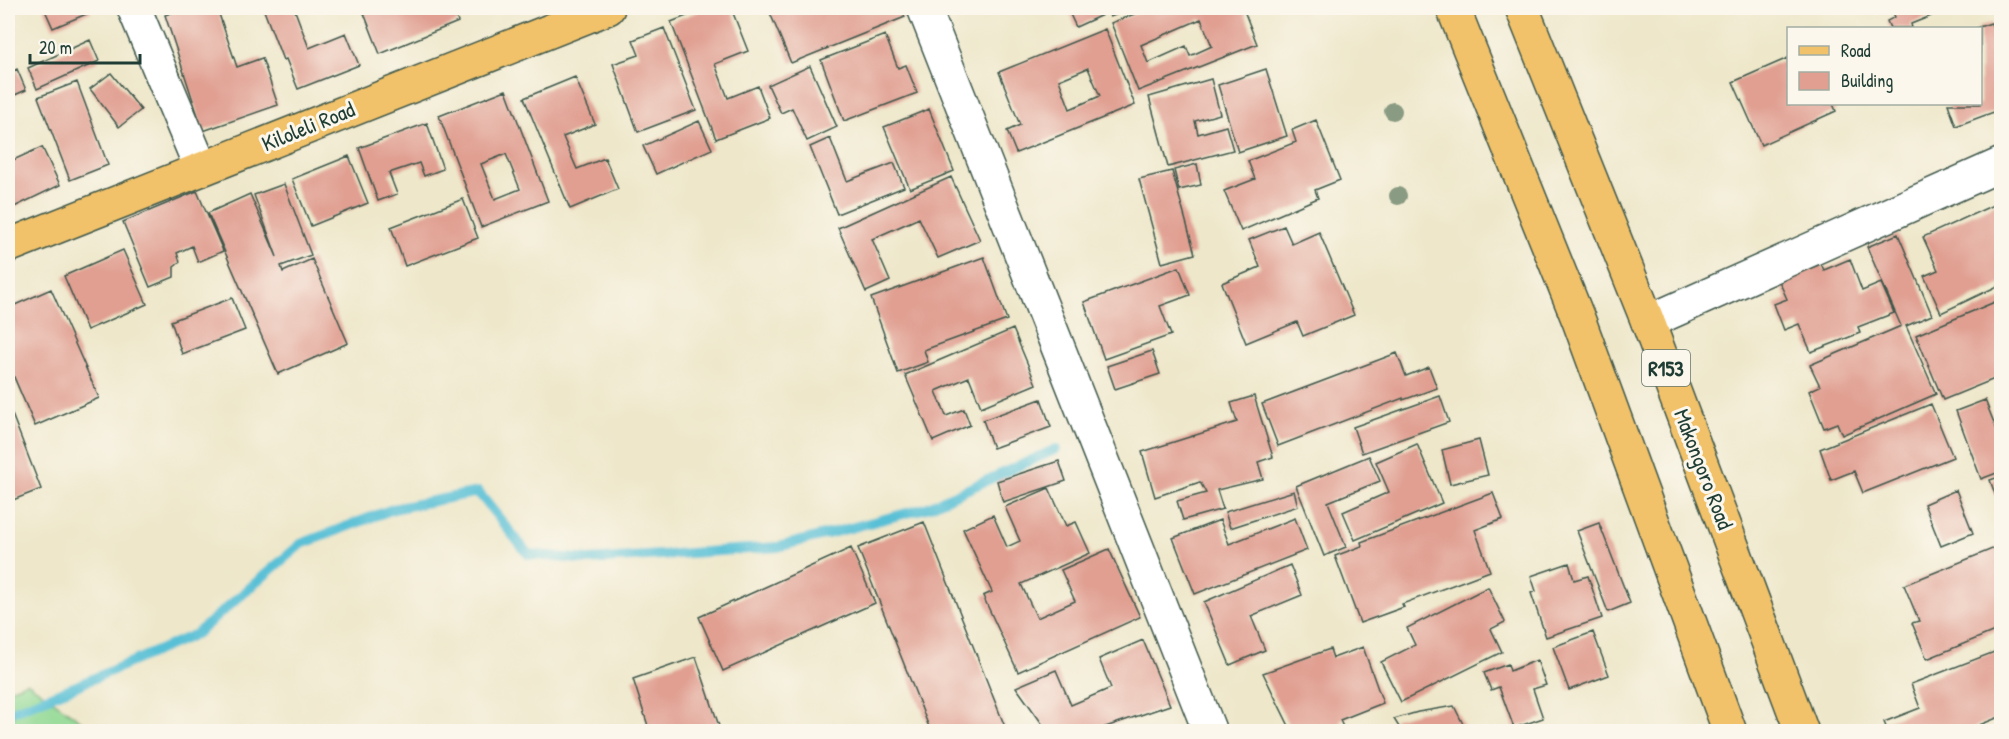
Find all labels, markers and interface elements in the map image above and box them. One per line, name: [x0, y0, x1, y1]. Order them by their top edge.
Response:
scale bar: [30, 27, 140, 65]
legend: [1787, 27, 1982, 105]
text: 20 m: [39, 35, 72, 60]
text: Road: [1841, 38, 1871, 63]
text: Building: [1841, 68, 1893, 93]
street label: Kiloleli Road: [257, 94, 359, 158]
road number: R153: [1642, 350, 1690, 386]
street label: Makongoro Road: [1667, 404, 1741, 534]

